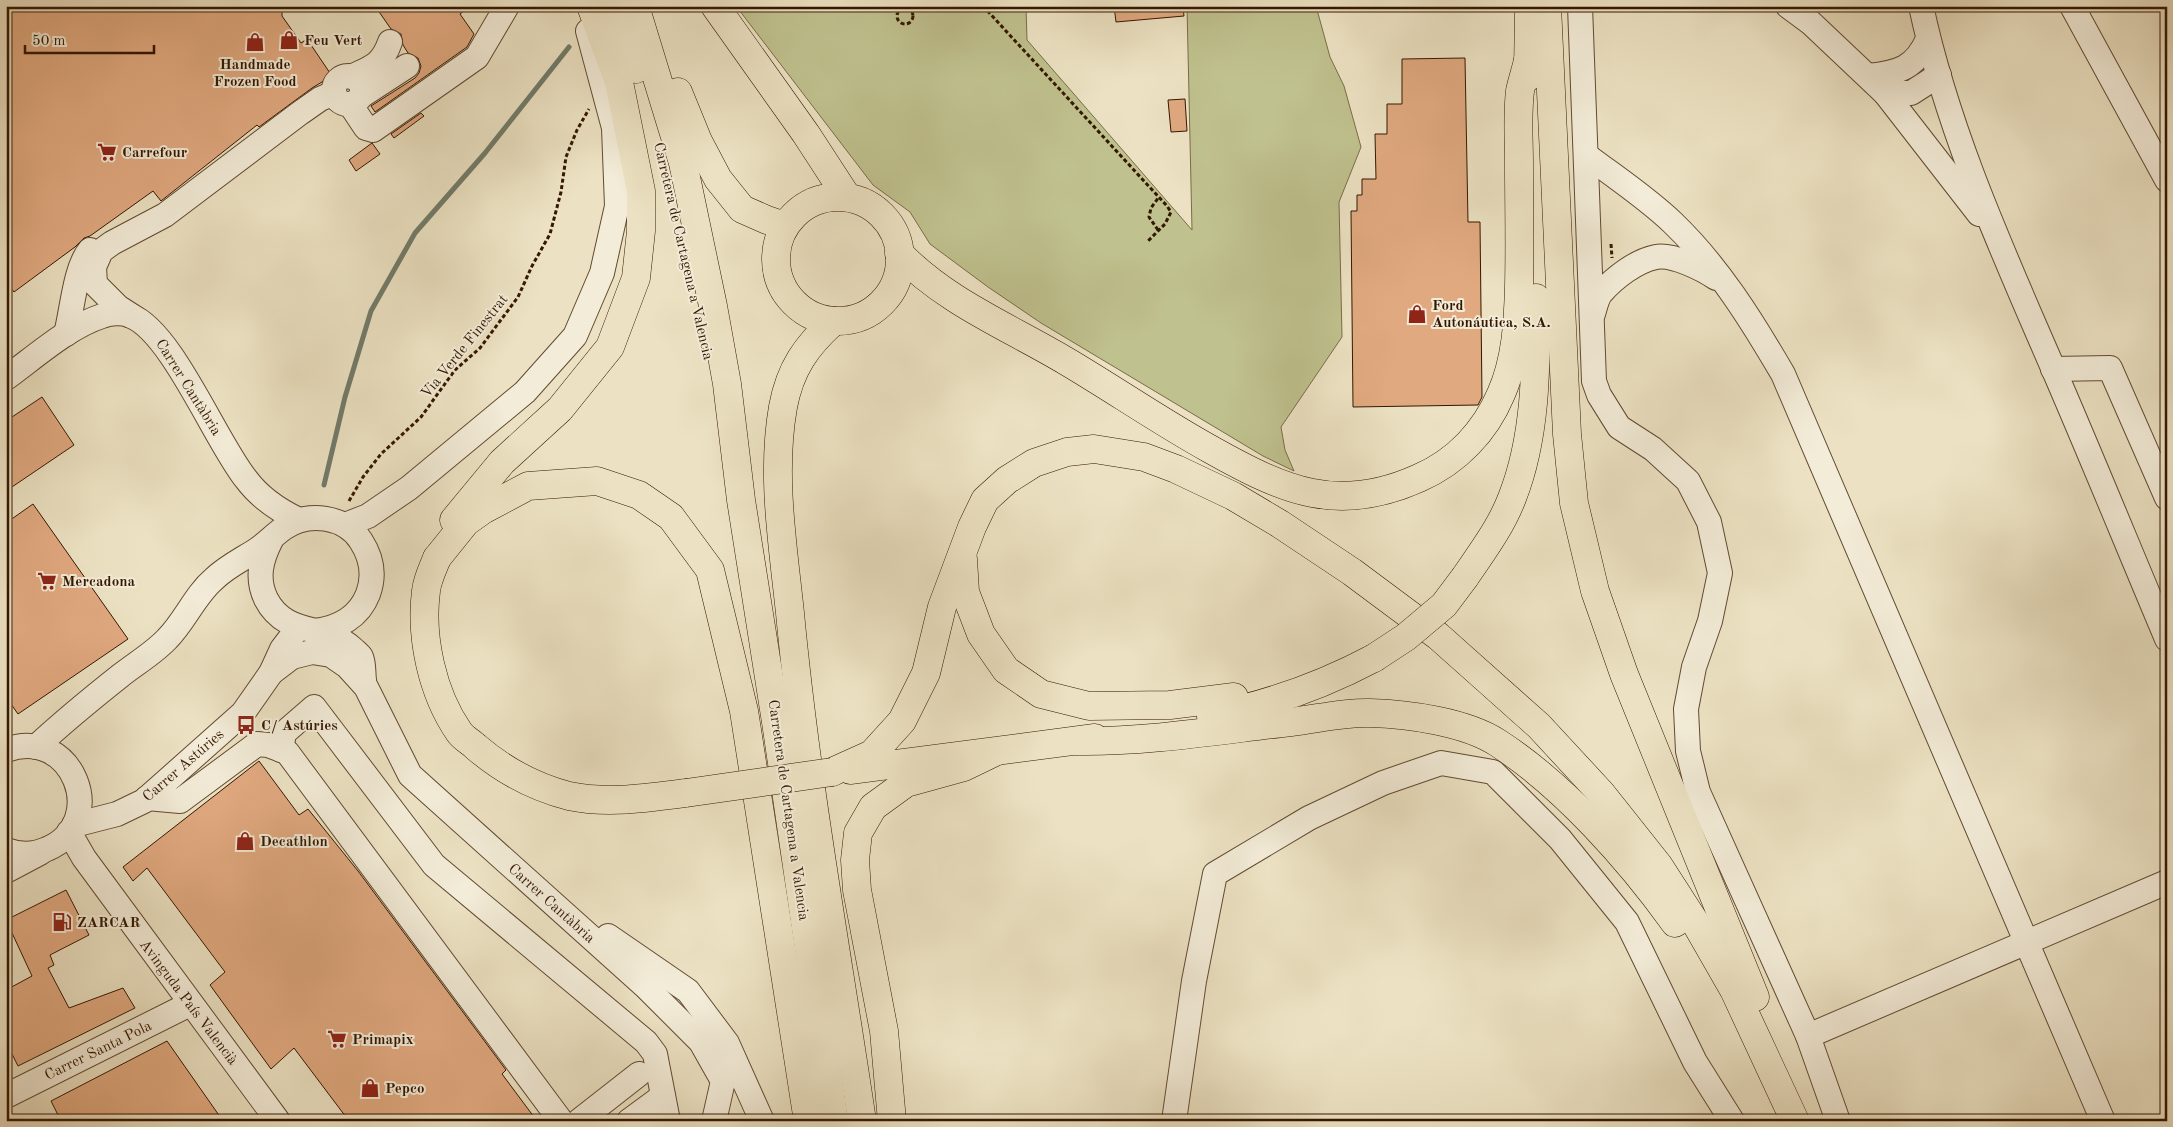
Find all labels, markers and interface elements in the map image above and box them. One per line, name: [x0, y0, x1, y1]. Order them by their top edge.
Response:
scale bar: [25, 22, 154, 54]
shop icon: Feu Vert: [278, 29, 300, 51]
shop icon: Handmade Frozen Food: [244, 31, 266, 53]
text: 50 m: [32, 34, 66, 49]
place label: Feu Vert: [304, 34, 363, 49]
place label: Handmade Frozen Food: [213, 58, 297, 90]
supermarket icon: Carrefour: [96, 141, 118, 163]
street label: Carretera de Cartagena a Valencia: [650, 141, 715, 362]
place label: Carrefour: [122, 146, 188, 161]
street label: Via Verde Finestrat: [419, 292, 511, 402]
place label: Ford Autonáutica, S.A.: [1432, 299, 1551, 331]
shop icon: Ford Autonáutica, S.A.: [1406, 303, 1428, 325]
street label: Carrer Cantàbria: [152, 337, 224, 439]
supermarket icon: Mercadona: [36, 570, 58, 592]
place label: Mercadona: [62, 575, 136, 590]
street label: Carretera de Cartagena a Valencia: [765, 699, 811, 922]
bus stop icon: C/ Astúries: [235, 714, 257, 736]
place label: C/ Astúries: [261, 719, 338, 734]
street label: Carrer Astúries: [141, 727, 227, 805]
shop icon: Decathlon: [234, 830, 256, 852]
place label: Decathlon: [260, 835, 328, 850]
street label: Carrer Cantàbria: [505, 862, 598, 947]
fuel station icon: ZARCAR: [51, 911, 73, 933]
place label: ZARCAR: [77, 916, 140, 931]
street label: Avinguda País Valencià: [136, 937, 240, 1069]
street label: Carrer Santa Pola: [43, 1019, 155, 1084]
supermarket icon: Primapix: [326, 1028, 348, 1050]
place label: Primapix: [352, 1033, 414, 1048]
shop icon: Pepco: [359, 1077, 381, 1099]
place label: Pepco: [385, 1082, 425, 1097]

